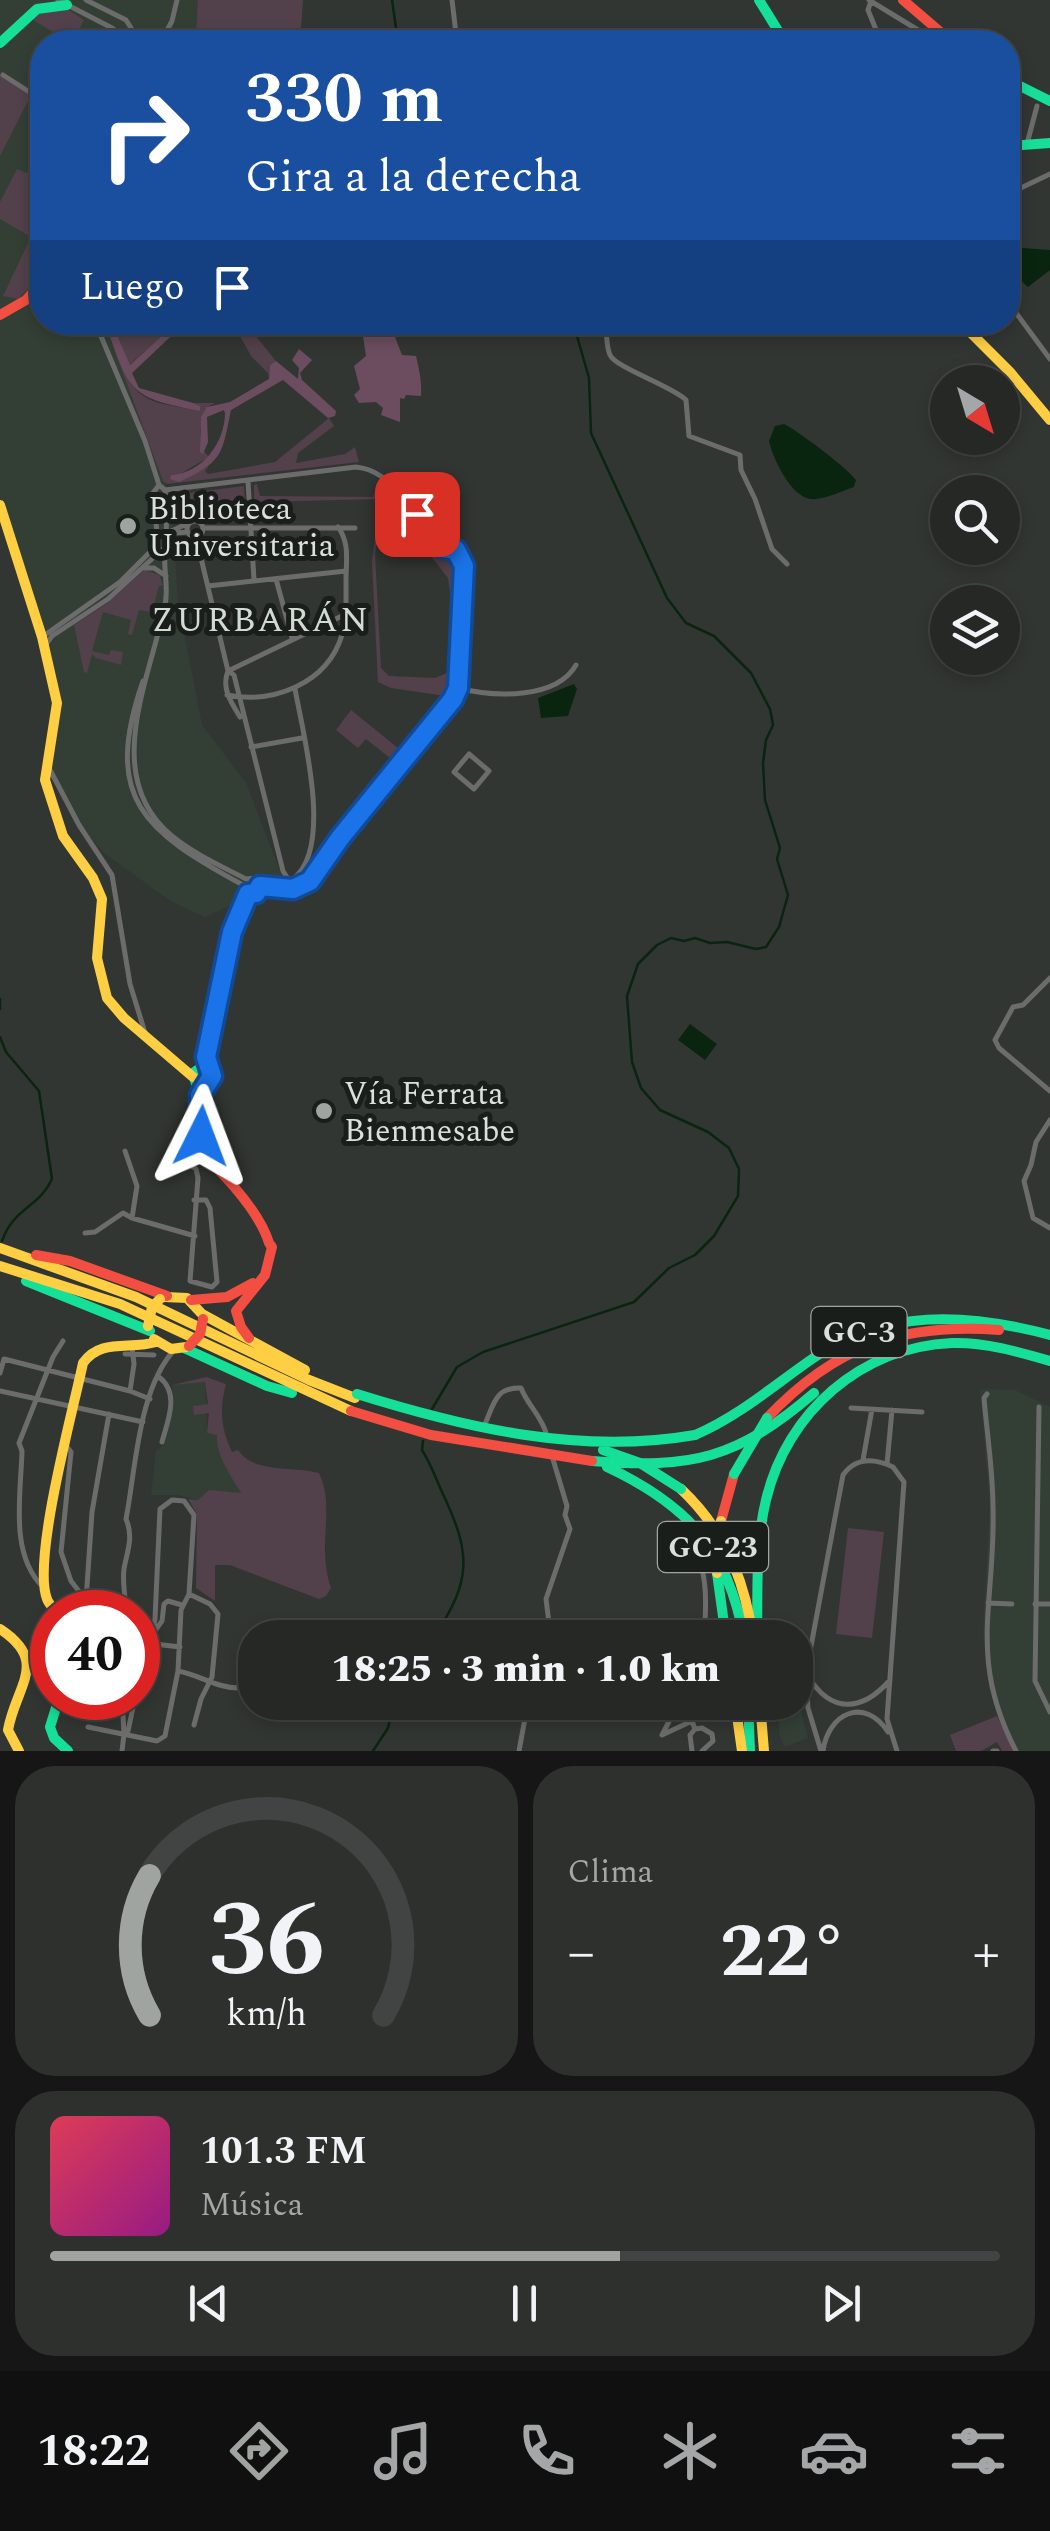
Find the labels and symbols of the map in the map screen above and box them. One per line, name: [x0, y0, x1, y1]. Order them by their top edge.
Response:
north arrow: [930, 365, 1020, 455]
pin: [375, 472, 460, 557]
place label: Biblioteca Universitaria: [148, 485, 335, 571]
marker: Biblioteca Universitaria: [117, 515, 139, 537]
district label: ZURBARÁN: [151, 594, 371, 647]
place label: Vía Ferrata Bienmesabe: [344, 1070, 515, 1156]
position arrow: [149, 1084, 253, 1188]
marker: Vía Ferrata Bienmesabe: [313, 1100, 335, 1122]
road number: GC-3: [812, 1307, 906, 1357]
road number: GC-23: [658, 1522, 768, 1572]
speed limit sign: 40: [30, 1590, 160, 1720]

